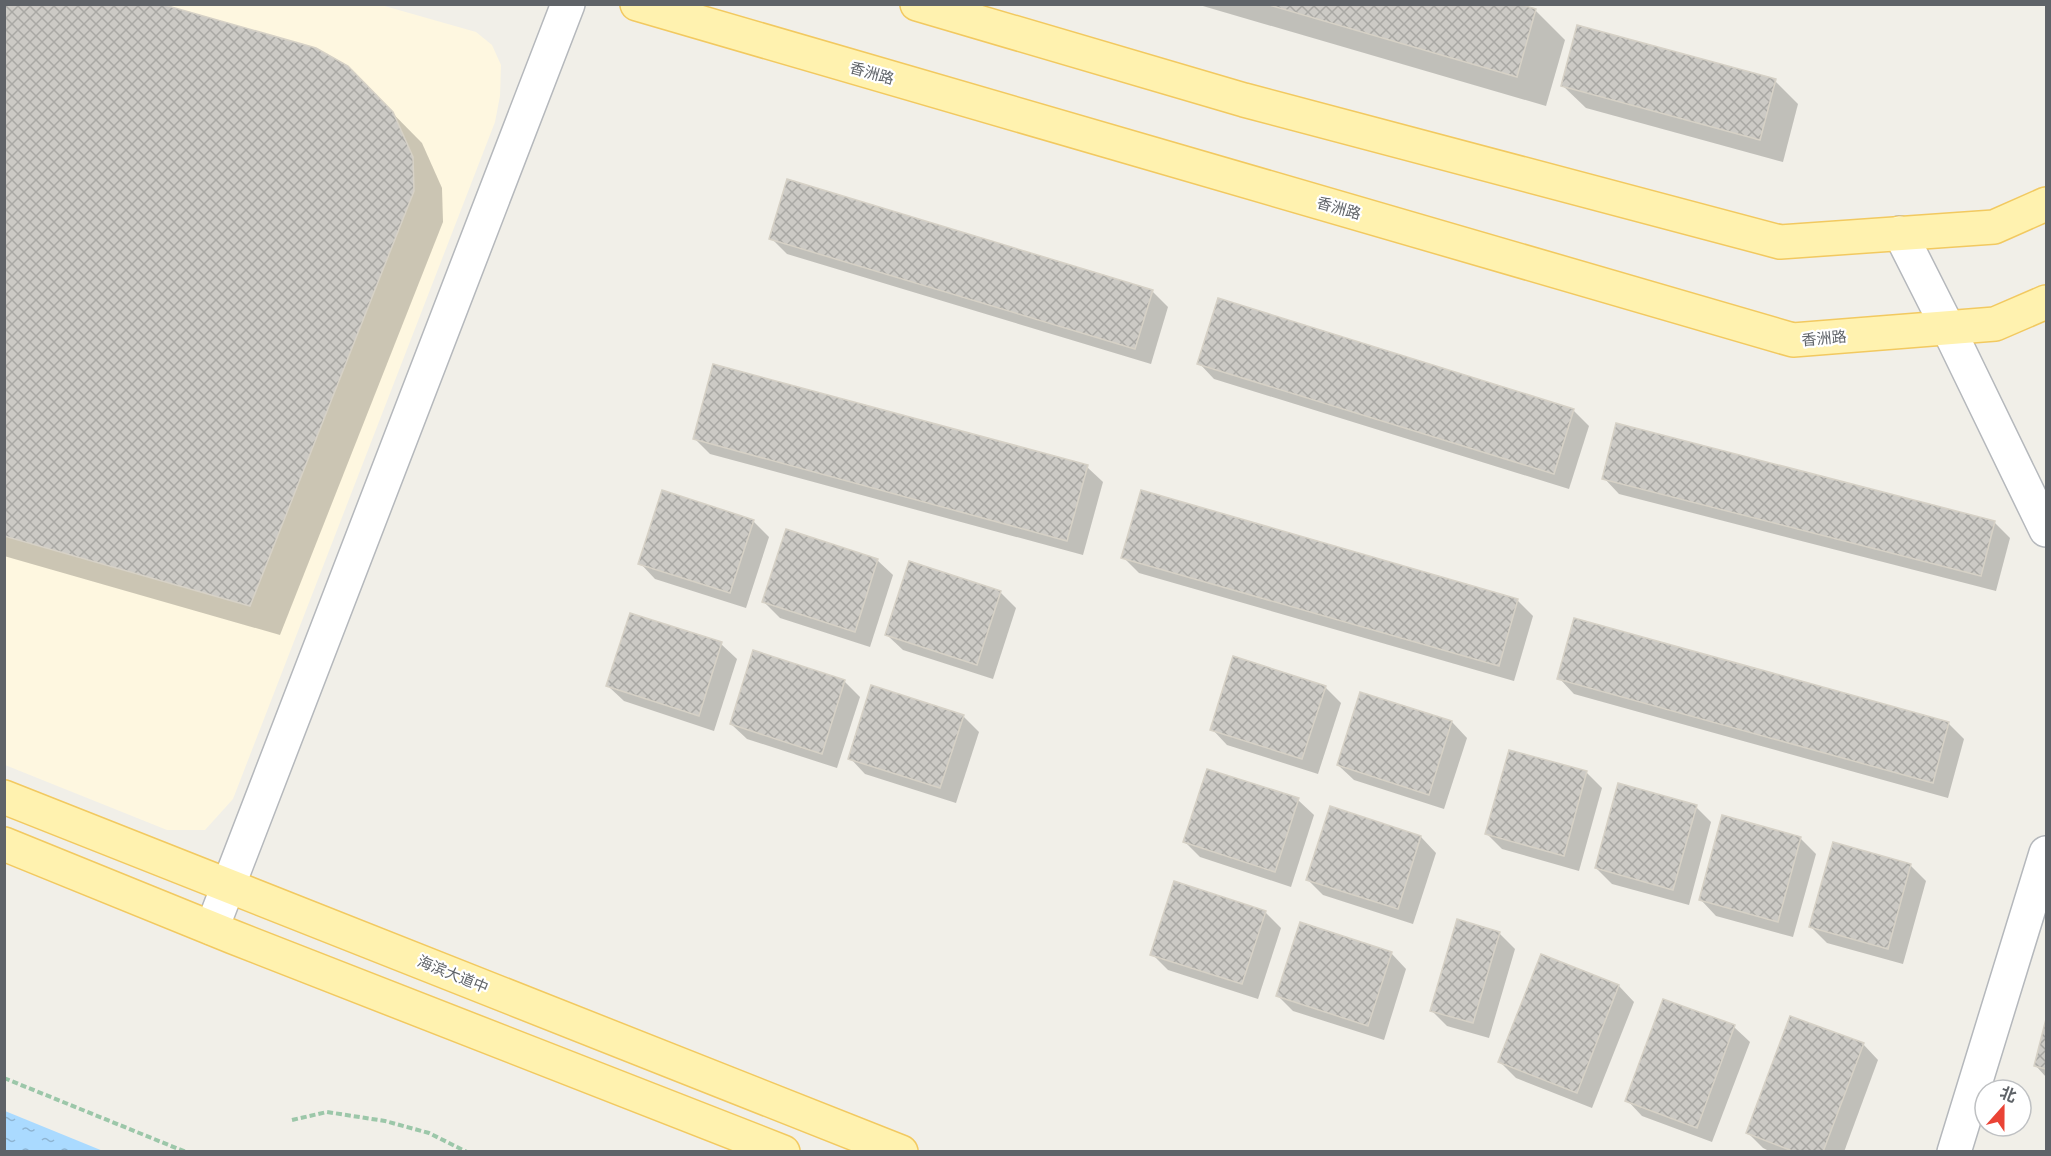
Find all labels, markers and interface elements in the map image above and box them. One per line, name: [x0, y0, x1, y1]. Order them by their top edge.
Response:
street label: 香洲路: [848, 58, 896, 88]
street label: 香洲路: [1315, 193, 1363, 223]
street label: 香洲路: [1801, 327, 1847, 349]
street label: 海滨大道中: [415, 951, 491, 997]
north arrow: [1973, 1078, 2033, 1138]
text: 北: [1997, 1082, 2019, 1106]

